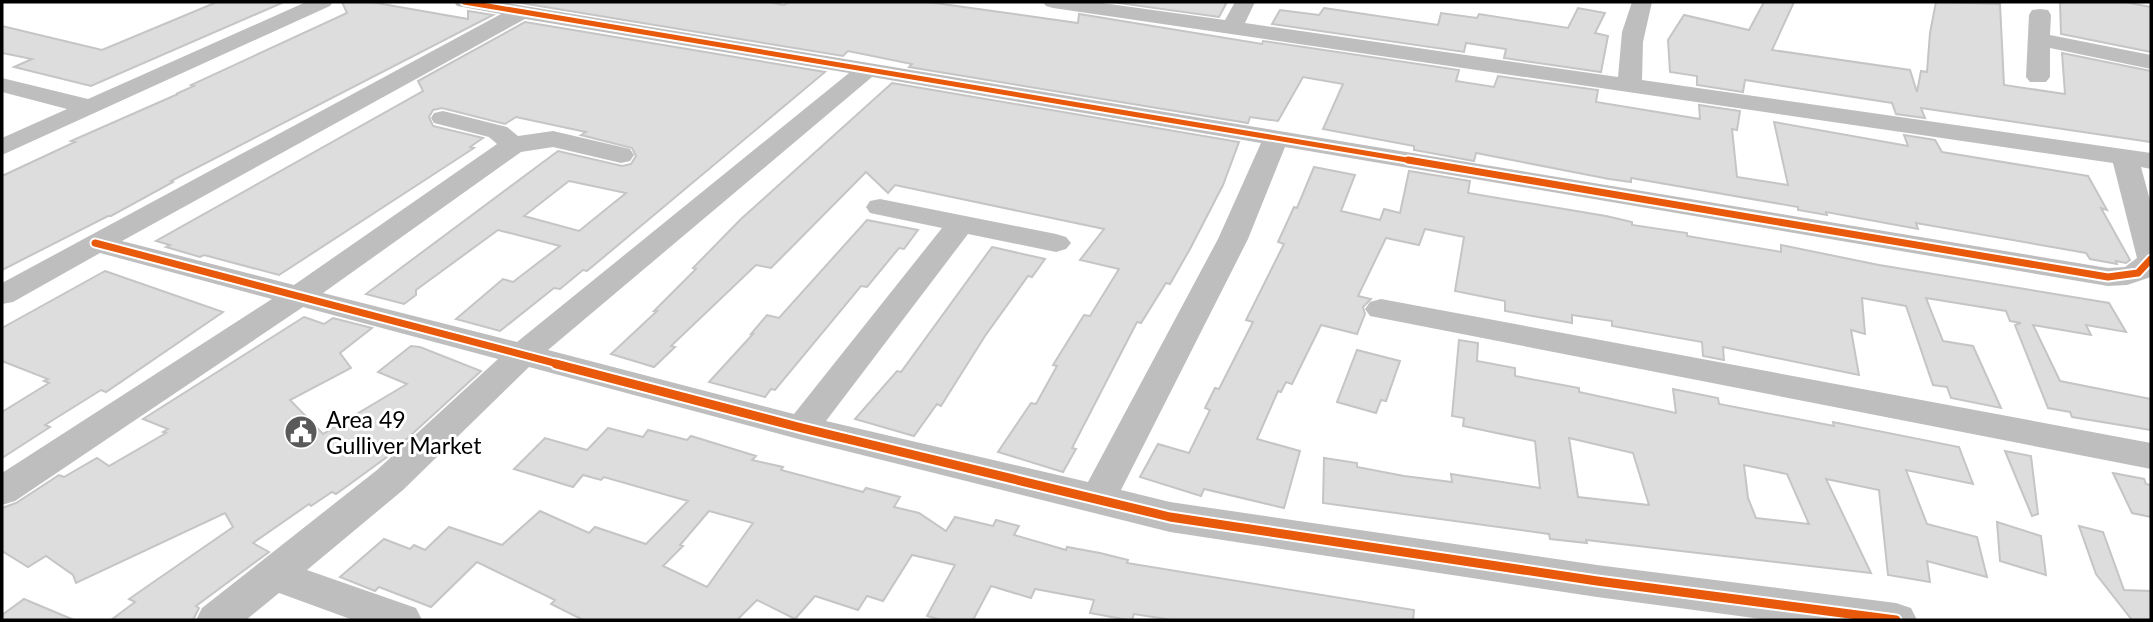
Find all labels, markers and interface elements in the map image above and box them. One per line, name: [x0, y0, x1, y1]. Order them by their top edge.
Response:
place label: Area 49 Gulliver Market: [326, 405, 482, 459]
public building icon: Area 49 Gulliver Market: [282, 413, 320, 451]

